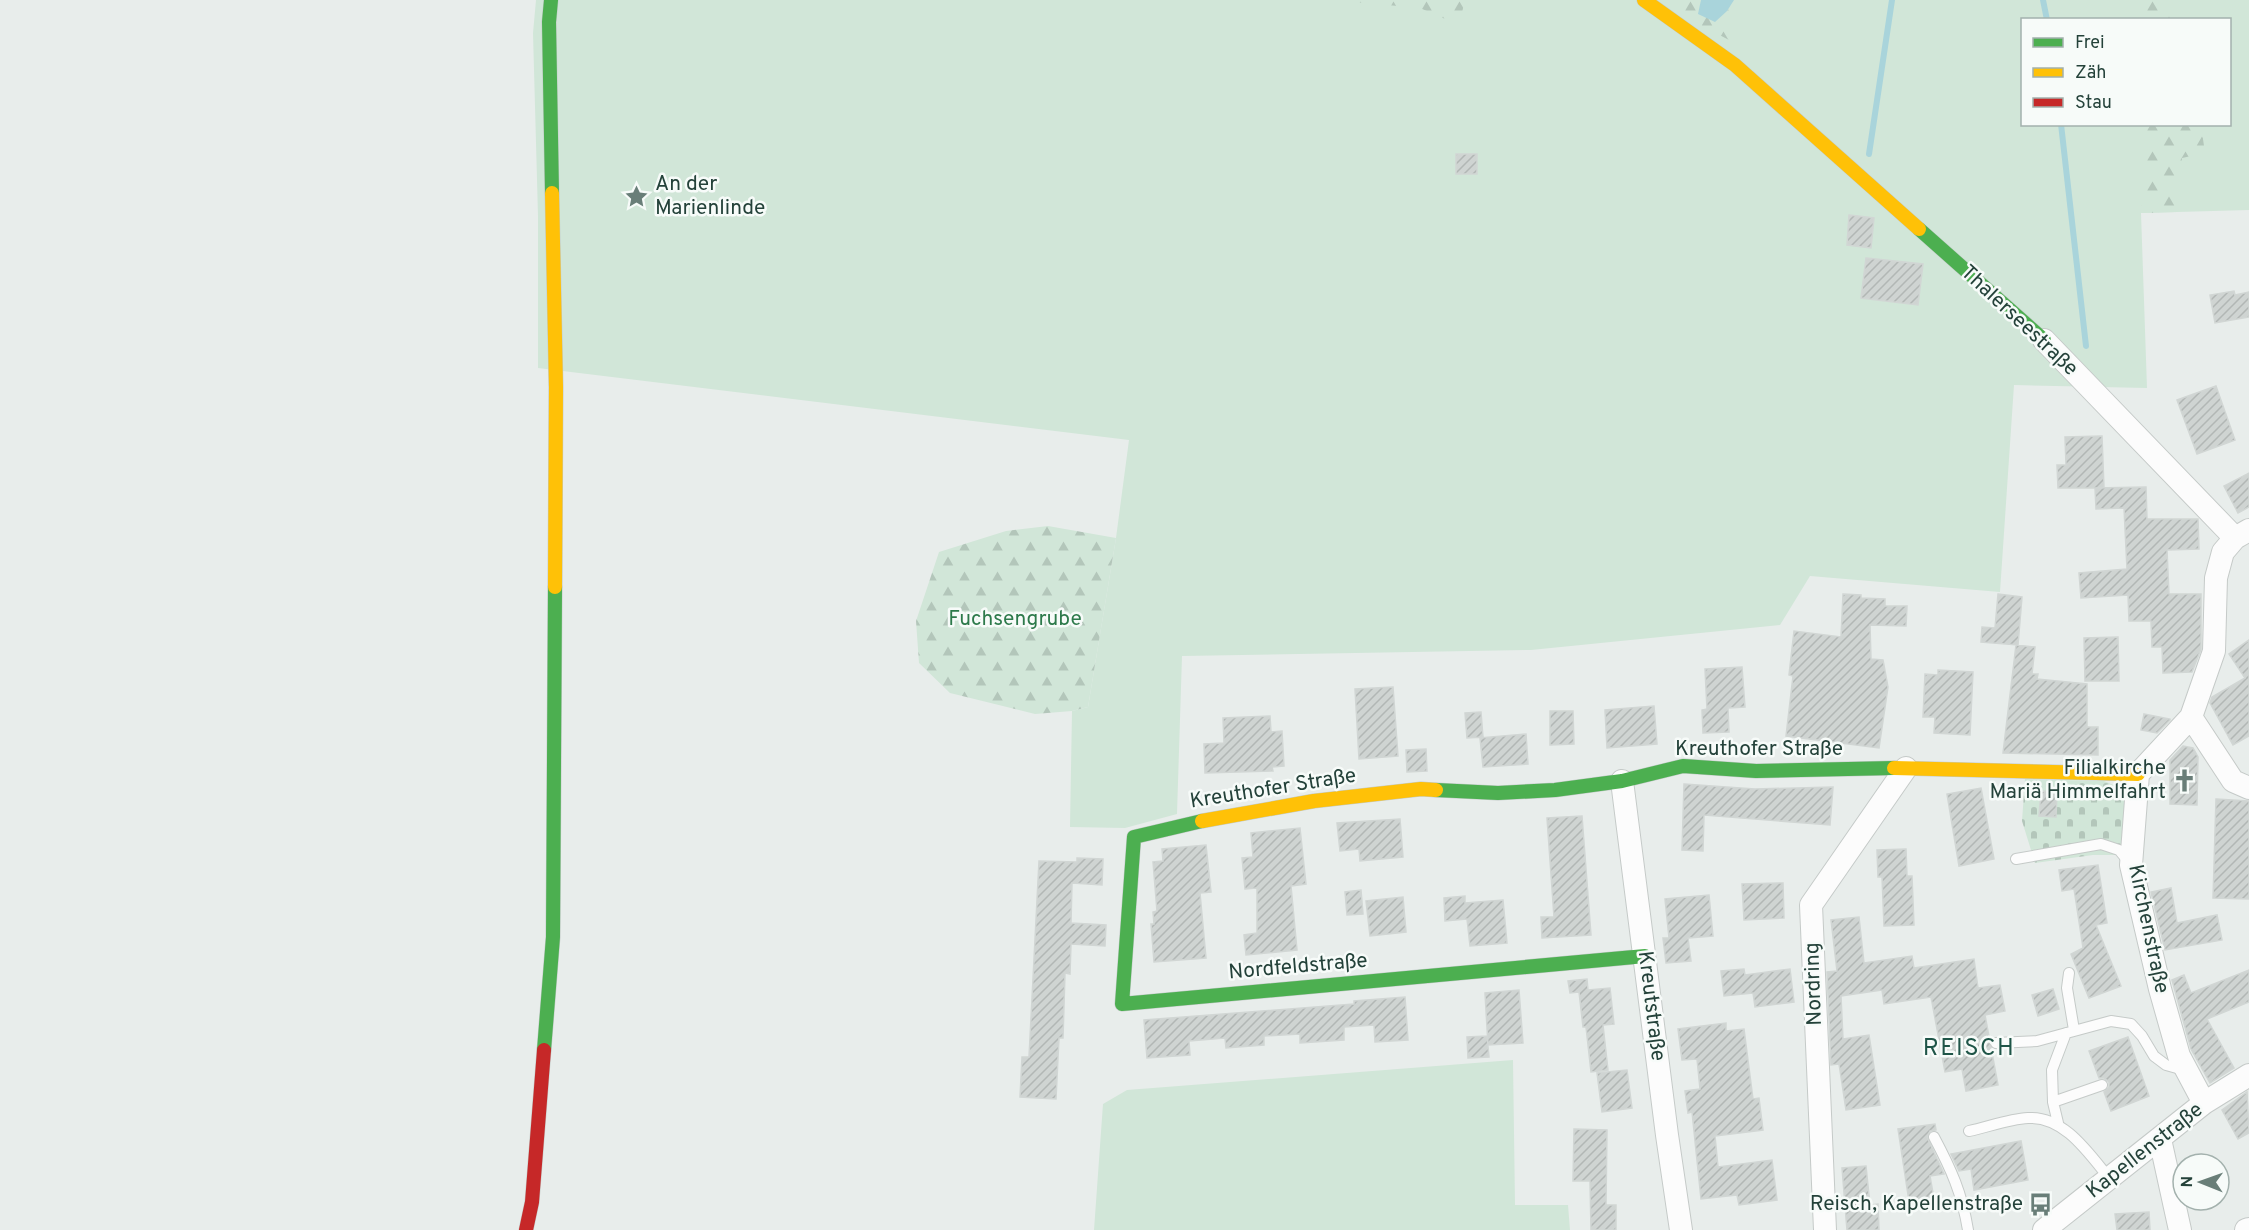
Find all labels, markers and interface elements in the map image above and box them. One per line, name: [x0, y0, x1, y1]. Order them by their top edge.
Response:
legend: [2021, 18, 2231, 126]
text: Frei: [2075, 32, 2105, 55]
text: Zäh: [2075, 62, 2106, 85]
text: Stau: [2075, 92, 2112, 115]
place label: An der Marienlinde: [655, 171, 765, 222]
place icon: An der Marienlinde: [624, 183, 650, 209]
street label: Thalerseestraße: [1955, 260, 2083, 382]
park label: Fuchsengrube: [948, 606, 1082, 633]
street label: Kreuthofer Straße: [1675, 736, 1843, 763]
place label: Filialkirche Mariä Himmelfahrt: [1990, 755, 2166, 806]
street label: Kreuthofer Straße: [1188, 763, 1358, 815]
church icon: Filialkirche Mariä Himmelfahrt: [2171, 767, 2197, 793]
street label: Kirchenstraße: [2121, 862, 2175, 996]
street label: Nordring: [1799, 942, 1829, 1026]
street label: Nordfeldstraße: [1227, 947, 1369, 987]
street label: Kreutstraße: [1631, 949, 1671, 1063]
district label: REISCH: [1923, 1034, 2015, 1064]
street label: Kapellenstraße: [2081, 1097, 2209, 1205]
north arrow: [2171, 1152, 2231, 1212]
text: N: [2178, 1176, 2198, 1188]
place label: Reisch, Kapellenstraße: [1810, 1191, 2023, 1218]
bus stop icon: Reisch, Kapellenstraße: [2028, 1191, 2054, 1217]

